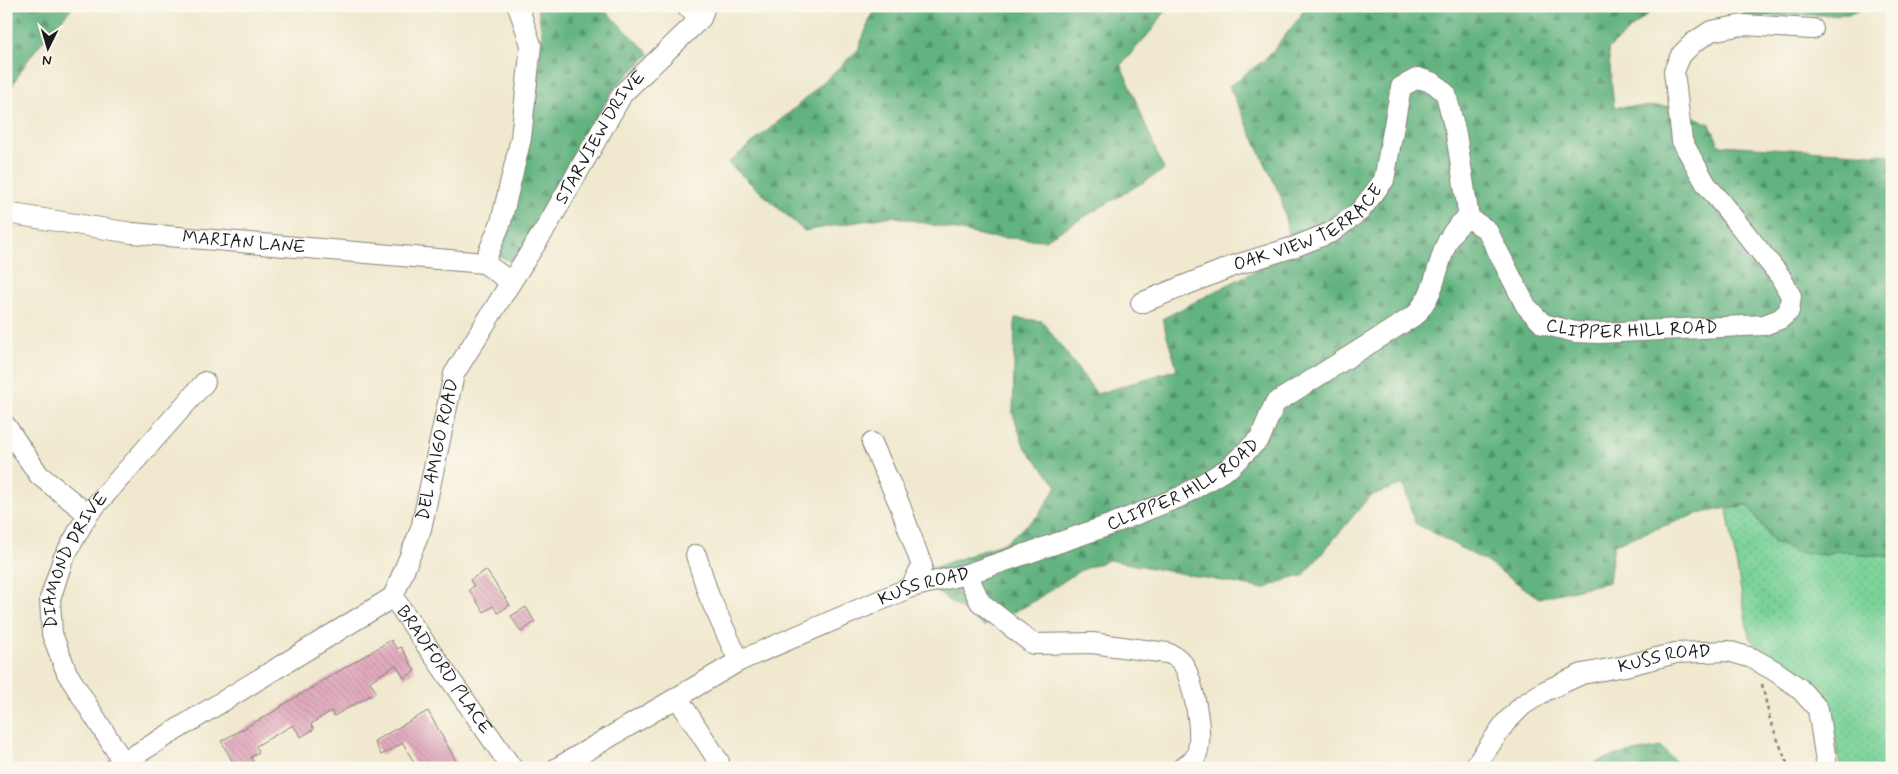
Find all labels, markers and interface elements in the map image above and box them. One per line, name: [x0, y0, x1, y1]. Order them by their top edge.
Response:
north arrow: [22, 22, 72, 72]
text: N: [42, 51, 52, 69]
street label: STARVIEW DRIVE: [550, 65, 651, 209]
street label: OAK VIEW TERRACE: [1231, 179, 1388, 277]
street label: MARIAN LANE: [181, 225, 307, 260]
street label: CLIPPER HILL ROAD: [1543, 313, 1718, 345]
street label: DEL AMIGO ROAD: [411, 376, 465, 523]
street label: CLIPPER HILL ROAD: [1103, 433, 1265, 537]
street label: DIAMOND DRIVE: [38, 487, 114, 629]
street label: KUSS ROAD: [875, 562, 972, 612]
street label: BRADFORD PLACE: [391, 601, 497, 740]
street label: KUSS ROAD: [1616, 640, 1711, 679]

